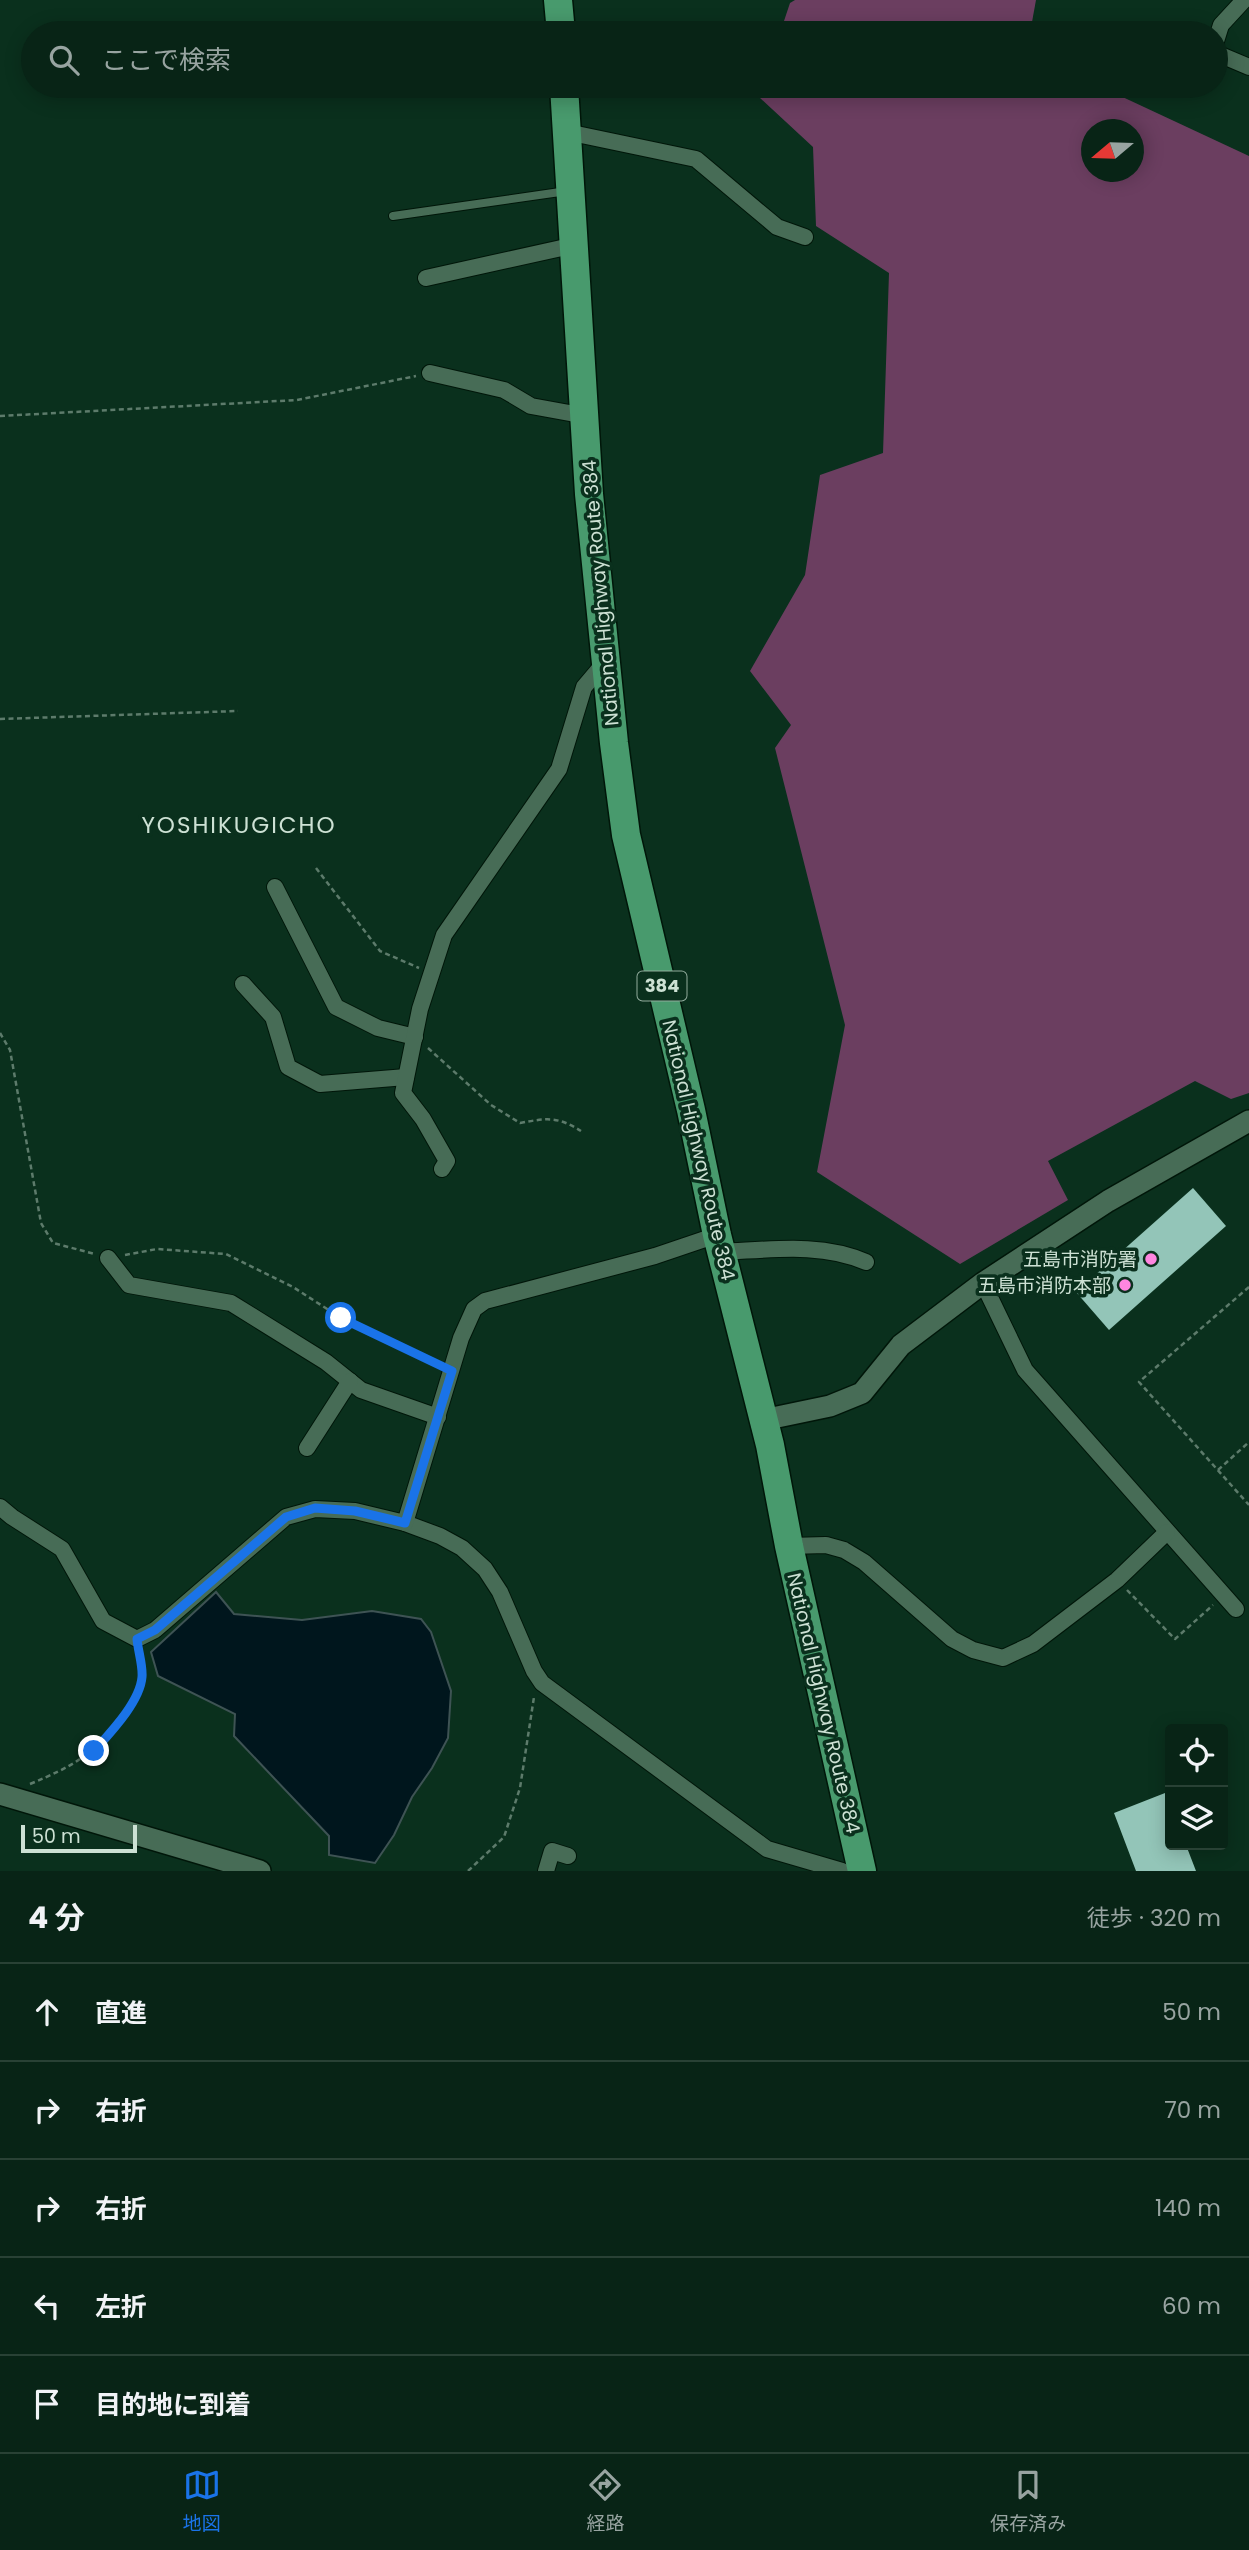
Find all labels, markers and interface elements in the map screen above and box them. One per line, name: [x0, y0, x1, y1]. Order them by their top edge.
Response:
search box: [21, 21, 1228, 98]
icon: search: [45, 41, 83, 79]
text: ここで検索: [101, 42, 231, 78]
north arrow: [1081, 119, 1144, 182]
street label: National Highway Route 384: [575, 459, 626, 727]
district label: YOSHIKUGICHO: [141, 809, 337, 841]
road number: 384: [638, 972, 686, 1001]
street label: National Highway Route 384: [655, 1017, 742, 1283]
place label: 五島市消防署: [1023, 1246, 1137, 1273]
marker: 五島市消防署: [1143, 1251, 1159, 1267]
place label: 五島市消防本部: [978, 1272, 1111, 1299]
marker: 五島市消防本部: [1117, 1277, 1133, 1293]
route start: [325, 1302, 356, 1333]
street label: National Highway Route 384: [780, 1570, 867, 1836]
map controls: [1165, 1724, 1228, 1850]
button: locate: [1165, 1724, 1228, 1787]
route end: [78, 1735, 109, 1766]
button: layers: [1165, 1787, 1228, 1850]
scale bar: [21, 1822, 136, 1854]
text: 50 m: [32, 1823, 81, 1850]
text: 4 分: [28, 1896, 85, 1939]
text: 徒歩 · 320 m: [1087, 1902, 1221, 1934]
icon: ahead: [28, 1993, 66, 2031]
text: 直進: [95, 1995, 147, 2031]
text: 50 m: [1162, 1996, 1221, 2028]
icon: right: [28, 2091, 66, 2129]
text: 右折: [95, 2093, 147, 2129]
text: 70 m: [1164, 2094, 1221, 2126]
icon: right: [28, 2189, 66, 2227]
text: 右折: [95, 2191, 147, 2227]
text: 140 m: [1155, 2192, 1221, 2224]
icon: left: [28, 2287, 66, 2325]
text: 左折: [95, 2289, 147, 2325]
text: 60 m: [1162, 2290, 1221, 2322]
icon: arrive: [28, 2385, 66, 2423]
text: 目的地に到着: [95, 2387, 251, 2423]
tab: 地図: [183, 2466, 221, 2538]
tab: 経路: [586, 2466, 624, 2538]
tab: 保存済み: [990, 2466, 1066, 2538]

